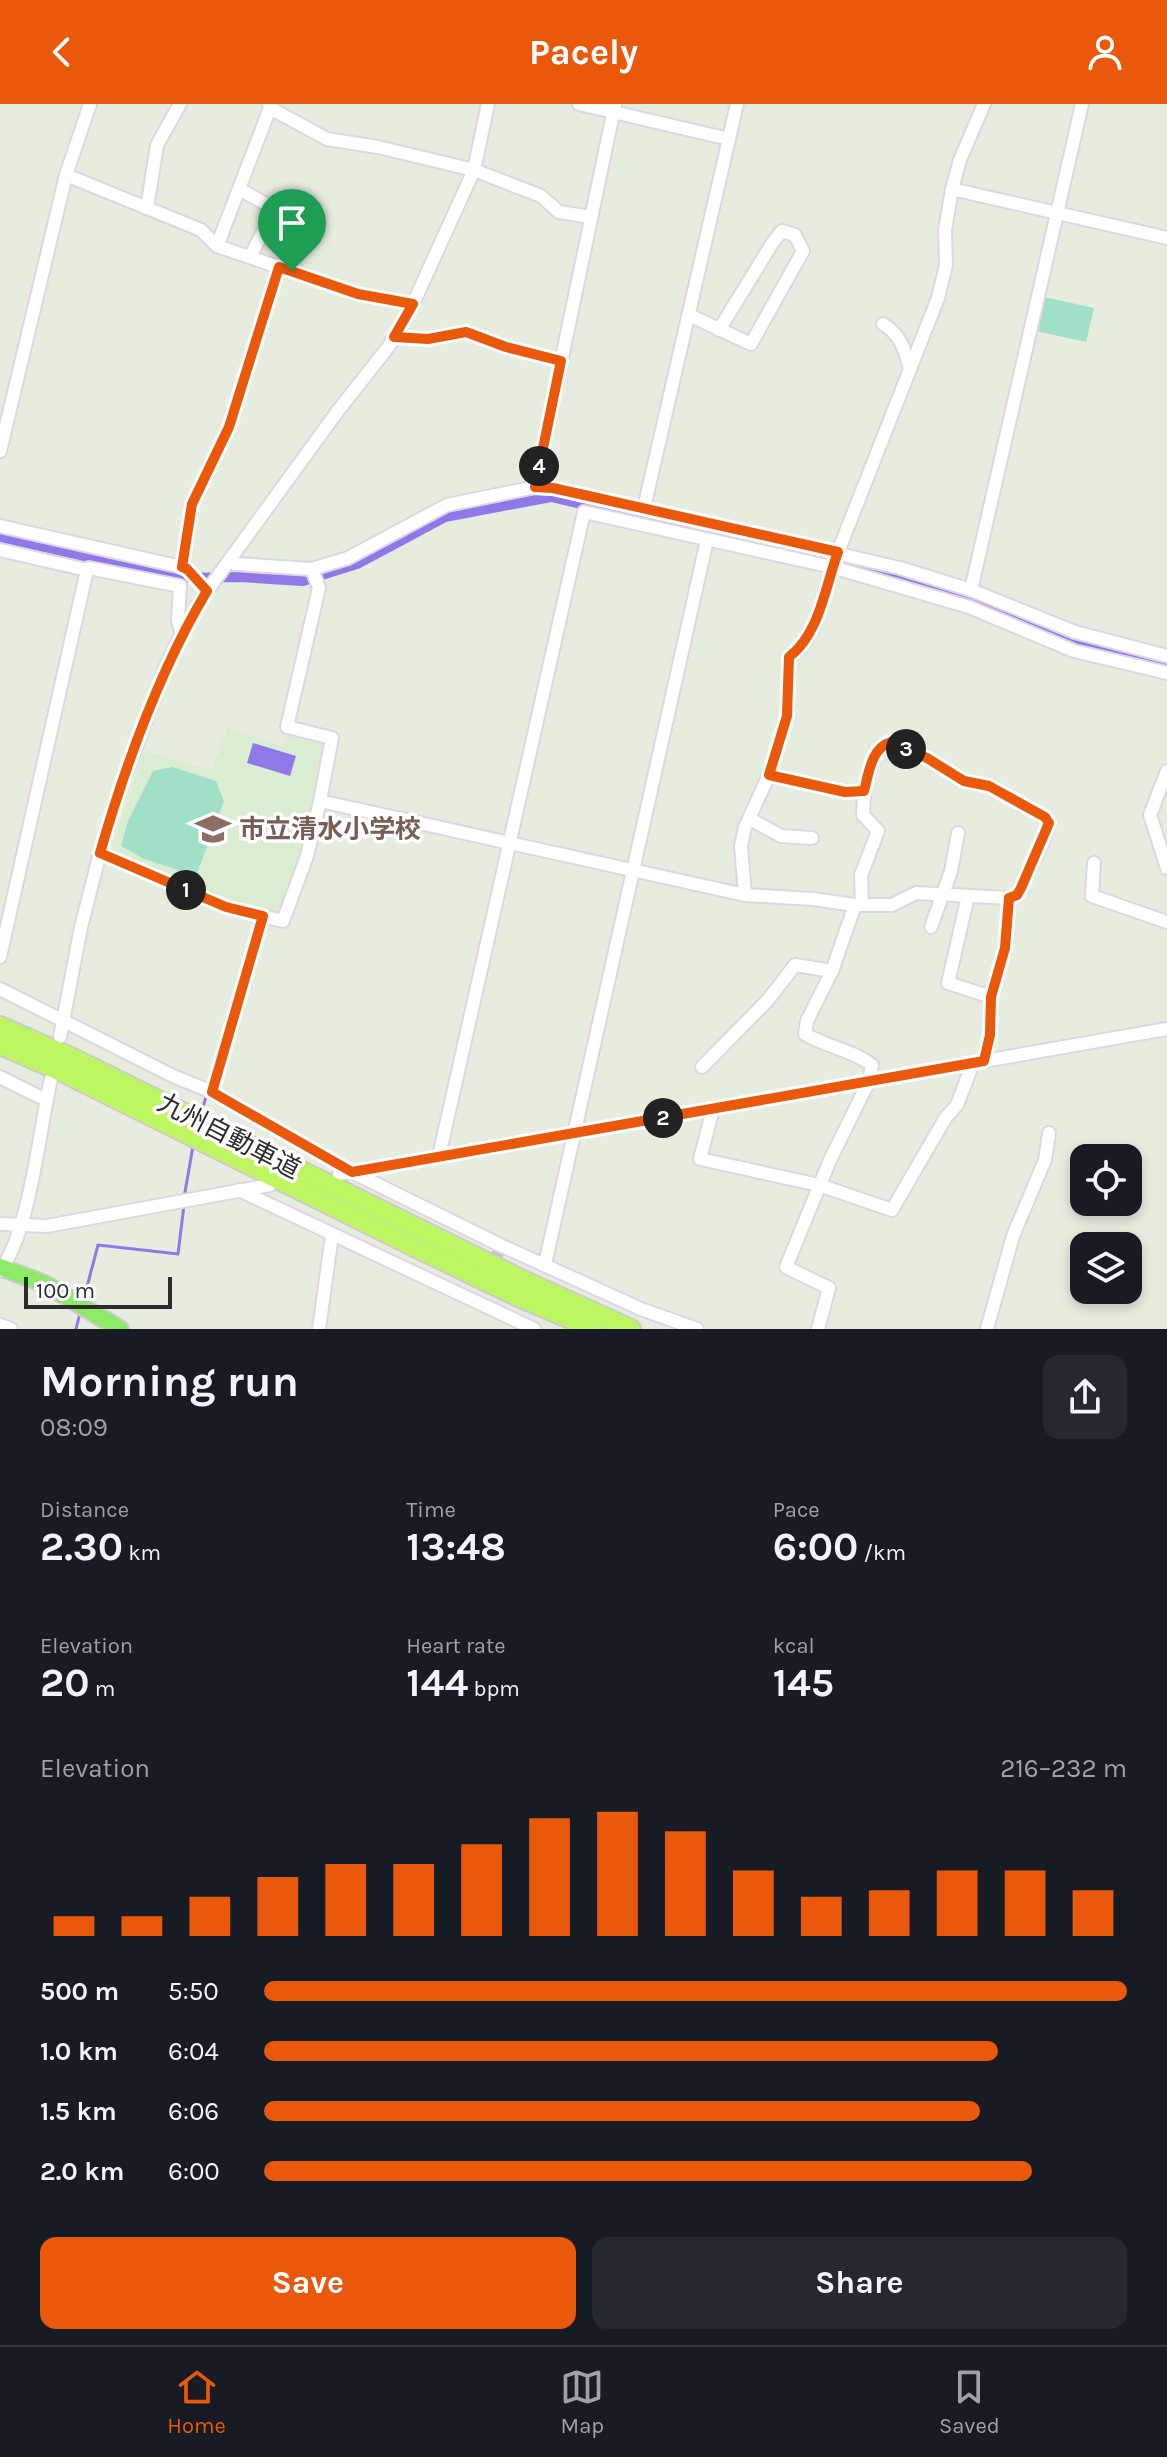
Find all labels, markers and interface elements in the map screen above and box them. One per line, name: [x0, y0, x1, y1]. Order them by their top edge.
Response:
icon: back: [40, 30, 84, 74]
icon: person: [1083, 30, 1127, 74]
text: Pacely: [529, 31, 638, 73]
pin: [258, 189, 326, 271]
icon: arrive: [270, 201, 314, 245]
pin: 4: [519, 446, 559, 486]
text: 4: [532, 453, 546, 479]
pin: 3: [886, 729, 926, 769]
text: 3: [899, 736, 913, 762]
school or university icon: 市立清水小学校: [194, 810, 232, 848]
place label: 市立清水小学校: [239, 814, 421, 845]
pin: 1: [166, 870, 206, 910]
text: 1: [182, 877, 190, 903]
street label: 九州自動車道: [152, 1087, 306, 1185]
pin: 2: [643, 1098, 683, 1138]
text: 2: [656, 1105, 670, 1131]
map controls: [1070, 1144, 1142, 1304]
button: locate: [1070, 1144, 1142, 1216]
button: layers: [1070, 1232, 1142, 1304]
scale bar: [24, 1273, 172, 1309]
text: 100 m: [36, 1278, 95, 1304]
button: share: [1043, 1355, 1127, 1439]
text: Morning run: [40, 1356, 299, 1407]
text: 08:09: [40, 1412, 108, 1443]
text: Distance: [40, 1497, 129, 1523]
text: Time: [406, 1497, 456, 1523]
text: Pace: [773, 1497, 820, 1523]
text: 2.30: [40, 1523, 123, 1570]
text: 13:48: [406, 1523, 506, 1570]
text: 6:00: [773, 1523, 858, 1570]
text: km: [123, 1540, 161, 1566]
text: /km: [858, 1540, 906, 1566]
text: Elevation: [40, 1633, 133, 1659]
text: Heart rate: [406, 1633, 506, 1659]
text: kcal: [773, 1633, 815, 1659]
text: 20: [40, 1659, 90, 1706]
text: 144: [406, 1659, 468, 1706]
text: 145: [773, 1659, 834, 1706]
text: m: [90, 1676, 115, 1702]
text: bpm: [468, 1676, 520, 1702]
text: Elevation: [40, 1753, 150, 1784]
text: 216–232 m: [1000, 1753, 1127, 1784]
text: 500 m: [40, 1976, 119, 2007]
text: 5:50: [168, 1976, 219, 2007]
text: 1.0 km: [40, 2036, 118, 2067]
text: 6:04: [168, 2036, 219, 2067]
text: 1.5 km: [40, 2096, 117, 2127]
text: 6:06: [168, 2096, 219, 2127]
text: 2.0 km: [40, 2156, 124, 2187]
text: 6:00: [168, 2156, 220, 2187]
button: Save: [40, 2237, 576, 2329]
button: Share: [592, 2237, 1127, 2329]
tab: Home: [167, 2365, 226, 2439]
tab: Map: [560, 2365, 604, 2439]
tab: Saved: [939, 2365, 1000, 2439]

